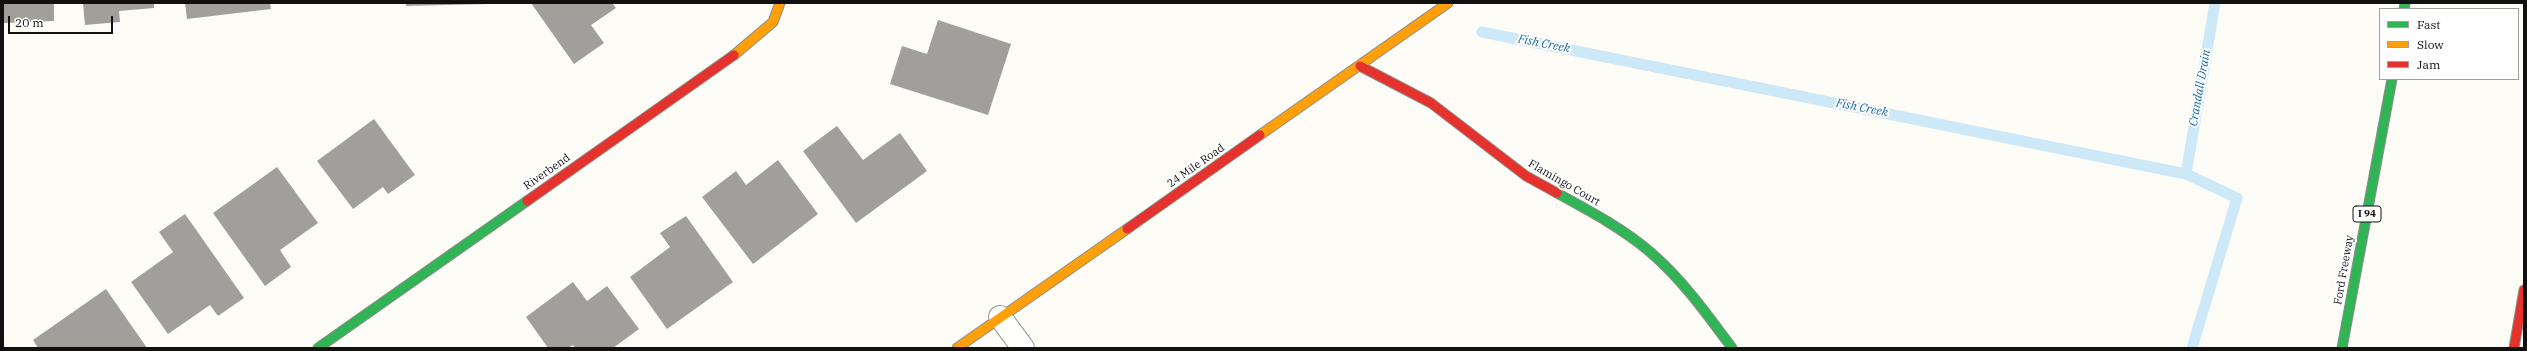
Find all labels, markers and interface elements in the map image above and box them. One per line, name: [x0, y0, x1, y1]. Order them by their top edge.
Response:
scale bar: [10, 8, 115, 34]
legend: [2379, 8, 2519, 80]
text: 20 m: [15, 15, 44, 30]
text: Fast: [2417, 17, 2441, 32]
water label: Fish Creek: [1517, 32, 1571, 56]
text: Slow: [2417, 37, 2444, 52]
water label: Crandall Drain: [2186, 49, 2214, 127]
text: Jam: [2417, 57, 2440, 72]
water label: Fish Creek: [1835, 96, 1889, 120]
street label: 24 Mile Road: [1165, 141, 1227, 191]
street label: Riverbend: [521, 151, 573, 193]
street label: Flamingo Court: [1526, 157, 1602, 209]
road number: I 94: [2353, 206, 2381, 222]
street label: Ford Freeway: [2331, 234, 2357, 306]

